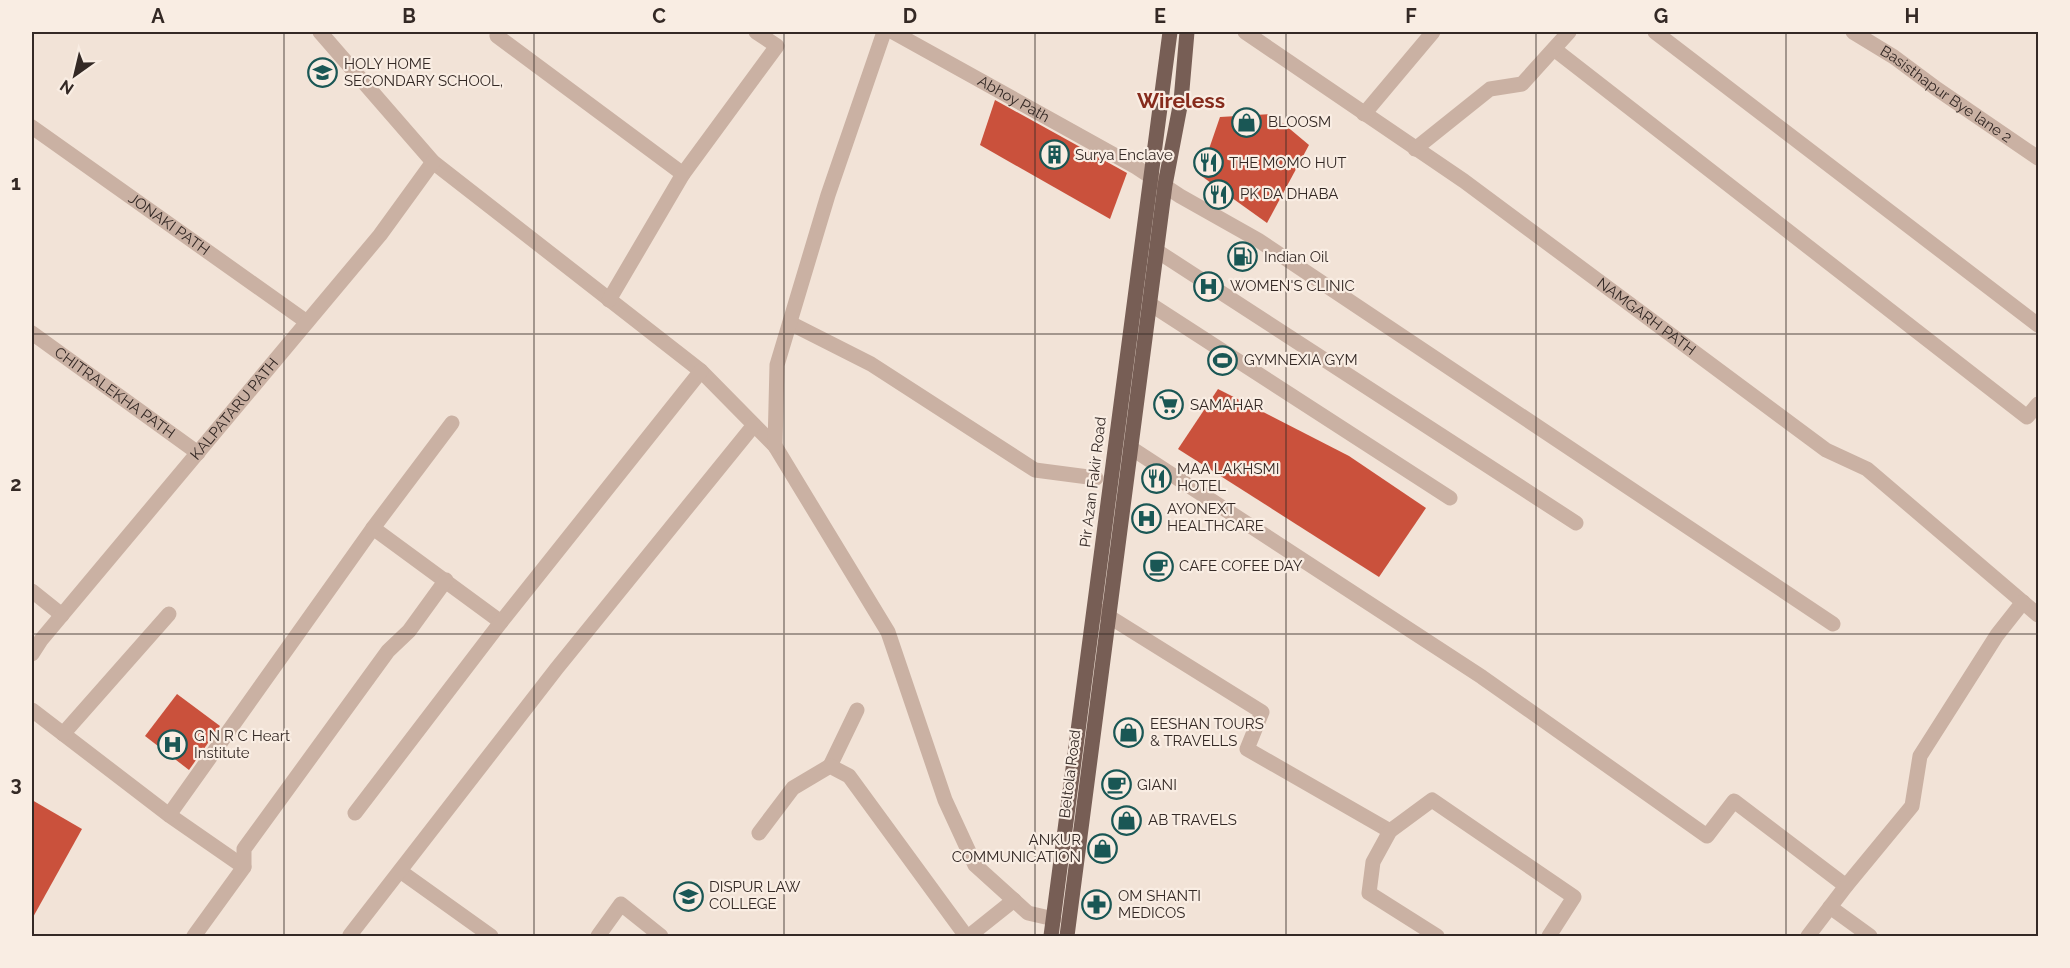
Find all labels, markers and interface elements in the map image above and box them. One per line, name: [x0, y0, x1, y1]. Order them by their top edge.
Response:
text: A: [151, 4, 165, 28]
text: B: [402, 4, 416, 28]
text: C: [652, 4, 666, 28]
text: D: [903, 4, 917, 28]
text: E: [1154, 4, 1166, 28]
text: F: [1405, 4, 1417, 28]
text: G: [1654, 4, 1668, 28]
text: H: [1905, 4, 1919, 28]
street label: Basisthapur Bye lane 2: [1877, 42, 2016, 147]
north arrow: [45, 45, 105, 105]
place label: HOLY HOME SECONDARY SCHOOL,: [344, 55, 503, 90]
school or university icon: HOLY HOME SECONDARY SCHOOL,: [307, 57, 339, 89]
street label: Abhoy Path: [975, 72, 1053, 126]
text: N: [57, 76, 77, 98]
district label: Wireless: [1137, 88, 1225, 113]
shop icon: BLOOSM: [1231, 106, 1263, 138]
place label: BLOOSM: [1268, 113, 1331, 131]
building icon: Surya Enclave: [1038, 139, 1070, 171]
place label: Surya Enclave: [1075, 146, 1173, 164]
restaurant icon: THE MOMO HUT: [1192, 147, 1224, 179]
place label: THE MOMO HUT: [1229, 154, 1346, 172]
text: 1: [11, 171, 21, 195]
restaurant icon: PK DA DHABA: [1203, 178, 1235, 210]
place label: PK DA DHABA: [1240, 185, 1338, 203]
street label: JONAKI PATH: [125, 189, 213, 259]
fuel station icon: Indian Oil: [1227, 241, 1259, 273]
place label: Indian Oil: [1264, 248, 1329, 266]
hospital icon: WOMEN'S CLINIC: [1193, 270, 1225, 302]
street label: NAMGARH PATH: [1593, 274, 1699, 359]
place label: WOMEN'S CLINIC: [1230, 277, 1355, 295]
street label: CHITRALEKHA PATH: [51, 343, 178, 442]
sports icon: GYMNEXIA GYM: [1207, 344, 1239, 376]
place label: GYMNEXIA GYM: [1244, 351, 1358, 369]
street label: KALPATARU PATH: [187, 354, 282, 464]
supermarket icon: SAMAHAR: [1153, 389, 1185, 421]
place label: SAMAHAR: [1190, 396, 1264, 414]
street label: Pir Azan Fakir Road: [1076, 416, 1110, 548]
place label: MAA LAKHSMI HOTEL: [1177, 460, 1279, 495]
restaurant icon: MAA LAKHSMI HOTEL: [1140, 462, 1172, 494]
text: 2: [10, 472, 22, 496]
place label: AYONEXT HEALTHCARE: [1167, 500, 1264, 535]
hospital icon: AYONEXT HEALTHCARE: [1130, 502, 1162, 534]
cafe icon: CAFE COFEE DAY: [1142, 550, 1174, 582]
place label: CAFE COFEE DAY: [1179, 557, 1303, 575]
place label: EESHAN TOURS & TRAVELLS: [1150, 715, 1264, 750]
shop icon: EESHAN TOURS & TRAVELLS: [1113, 717, 1145, 749]
place label: G N R C Heart Institute: [194, 727, 290, 762]
hospital icon: G N R C Heart Institute: [157, 729, 189, 761]
street label: Beltola Road: [1056, 729, 1084, 819]
cafe icon: GIANI: [1100, 769, 1132, 801]
text: 3: [10, 772, 22, 796]
place label: GIANI: [1137, 776, 1177, 794]
shop icon: AB TRAVELS: [1111, 804, 1143, 836]
place label: AB TRAVELS: [1148, 811, 1237, 829]
place label: ANKUR COMMUNICATION: [952, 831, 1081, 866]
shop icon: ANKUR COMMUNICATION: [1086, 833, 1118, 865]
place label: DISPUR LAW COLLEGE: [709, 878, 801, 913]
school or university icon: DISPUR LAW COLLEGE: [672, 880, 704, 912]
place label: OM SHANTI MEDICOS: [1118, 887, 1201, 922]
pharmacy icon: OM SHANTI MEDICOS: [1081, 889, 1113, 921]

